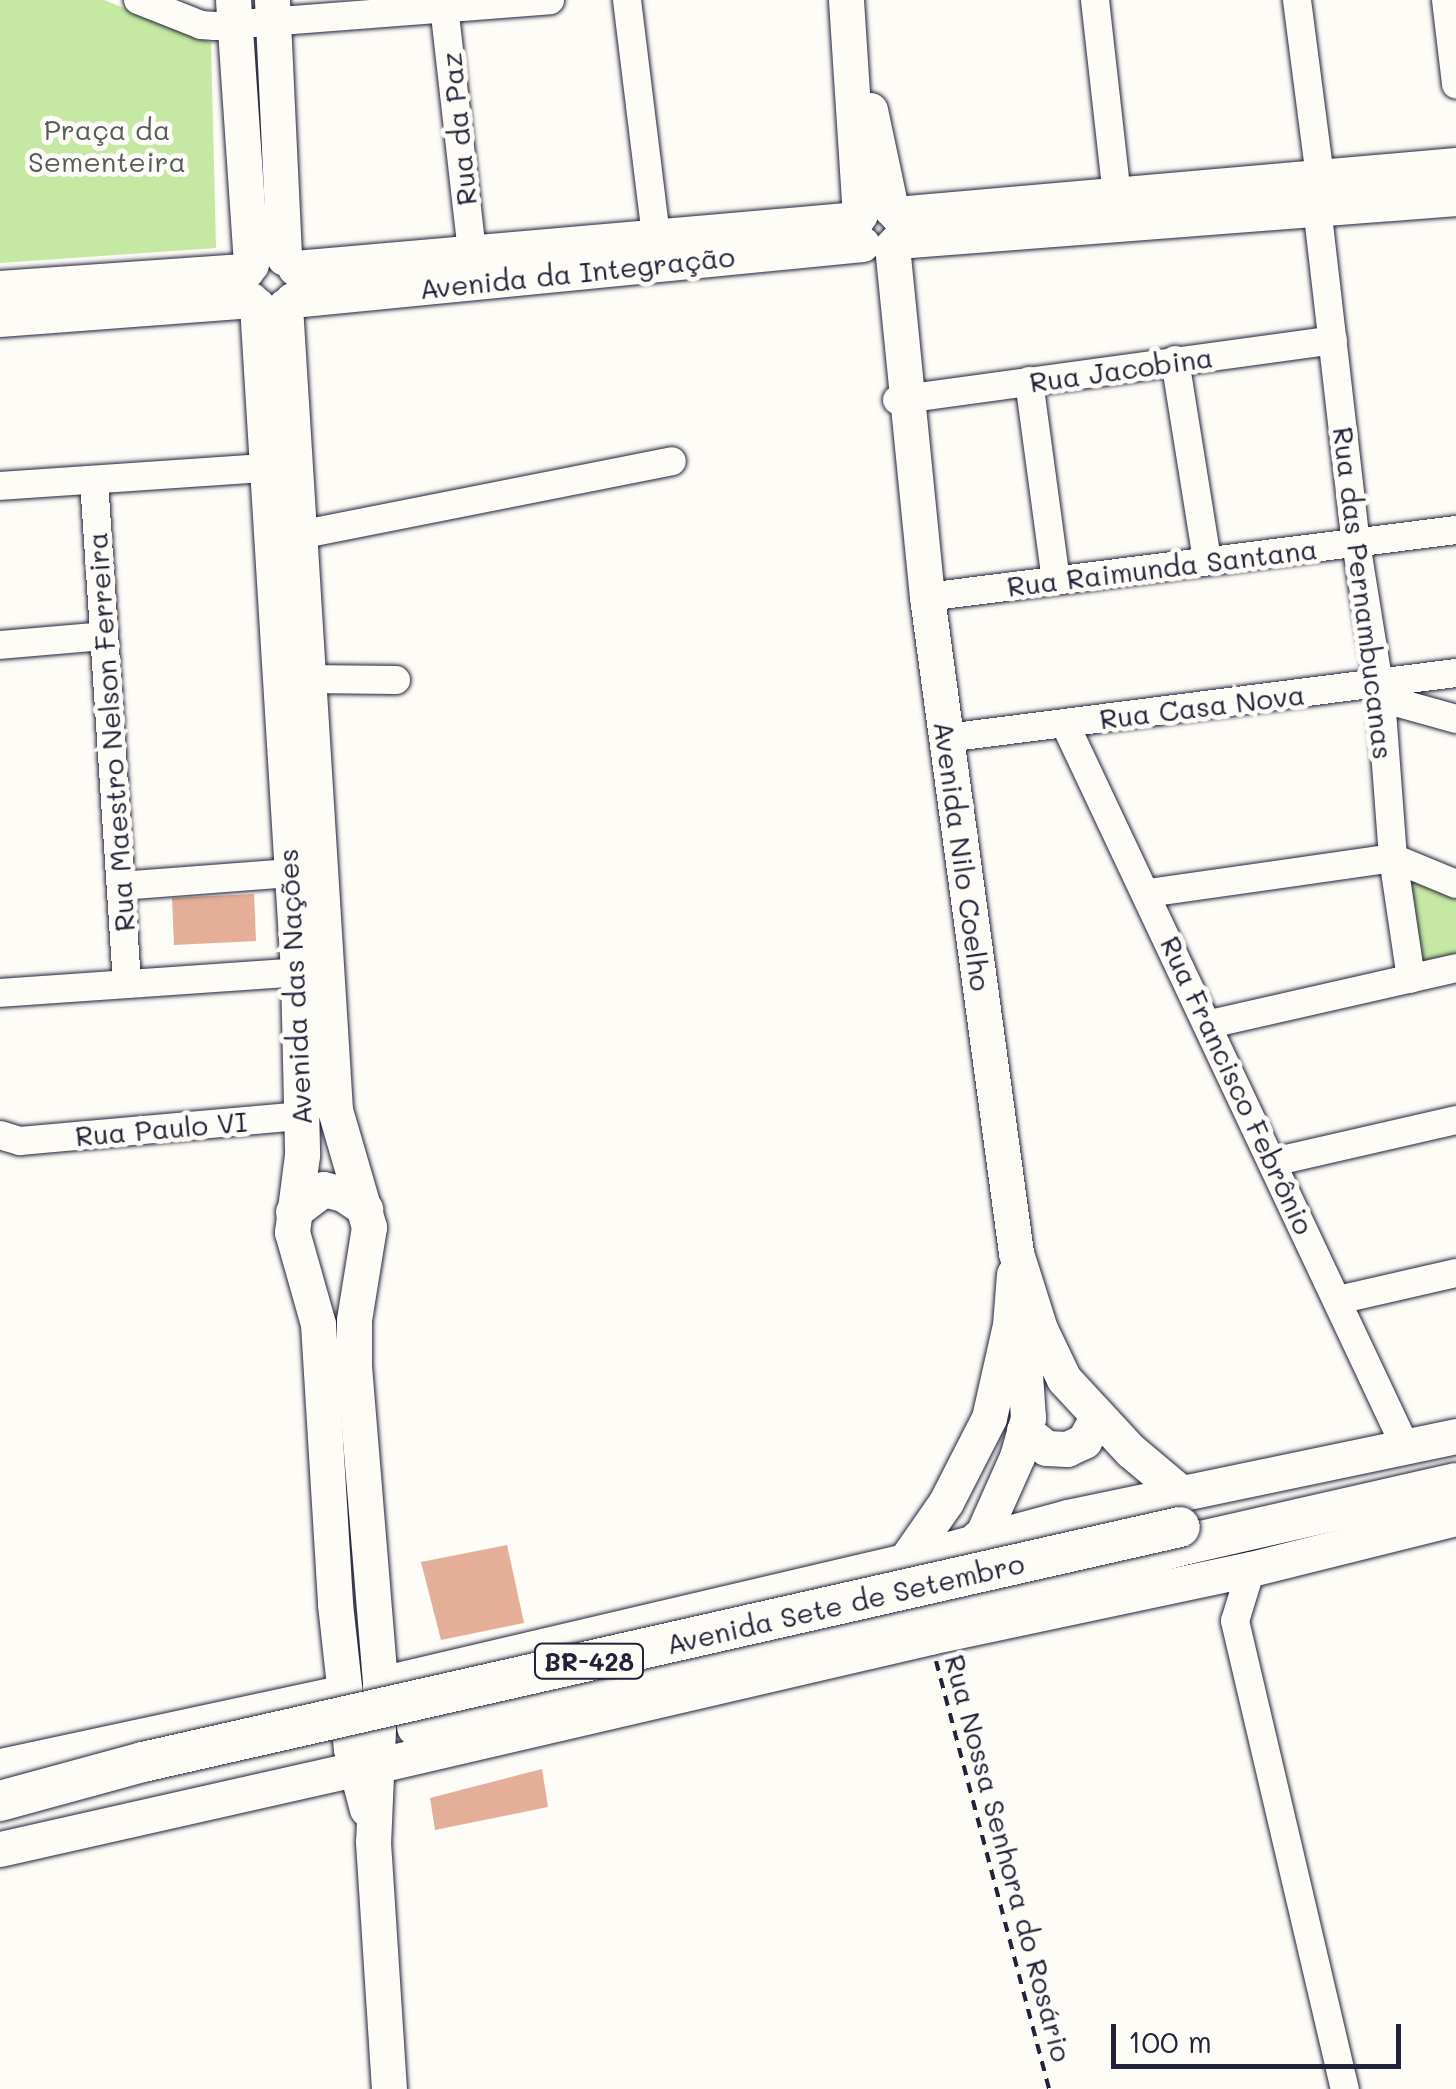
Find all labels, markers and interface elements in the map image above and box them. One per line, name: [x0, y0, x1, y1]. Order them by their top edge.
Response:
street label: Rua da Paz: [433, 51, 483, 207]
park label: Praça da Sementeira: [28, 112, 186, 178]
street label: Avenida da Integração: [418, 239, 736, 305]
street label: Rua Jacobina: [1027, 339, 1215, 399]
street label: Rua das Pernambucanas: [1327, 425, 1401, 761]
street label: Rua Maestro Nelson Ferreira: [79, 531, 141, 933]
street label: Rua Raimunda Santana: [1005, 531, 1319, 603]
street label: Rua Casa Nova: [1097, 677, 1307, 735]
street label: Avenida Nilo Coelho: [927, 719, 999, 993]
street label: Avenida das Nações: [270, 848, 318, 1126]
street label: Rua Francisco Febrônio: [1154, 931, 1322, 1239]
street label: Rua Paulo VI: [74, 1104, 248, 1152]
street label: Avenida Sete de Setembro: [663, 1545, 1027, 1661]
road number: BR-428: [532, 1641, 646, 1681]
street label: Rua Nossa Senhora do Rosário: [938, 1651, 1080, 2065]
scale bar: [1116, 2004, 1406, 2066]
text: 100 m: [1128, 2021, 1212, 2061]

